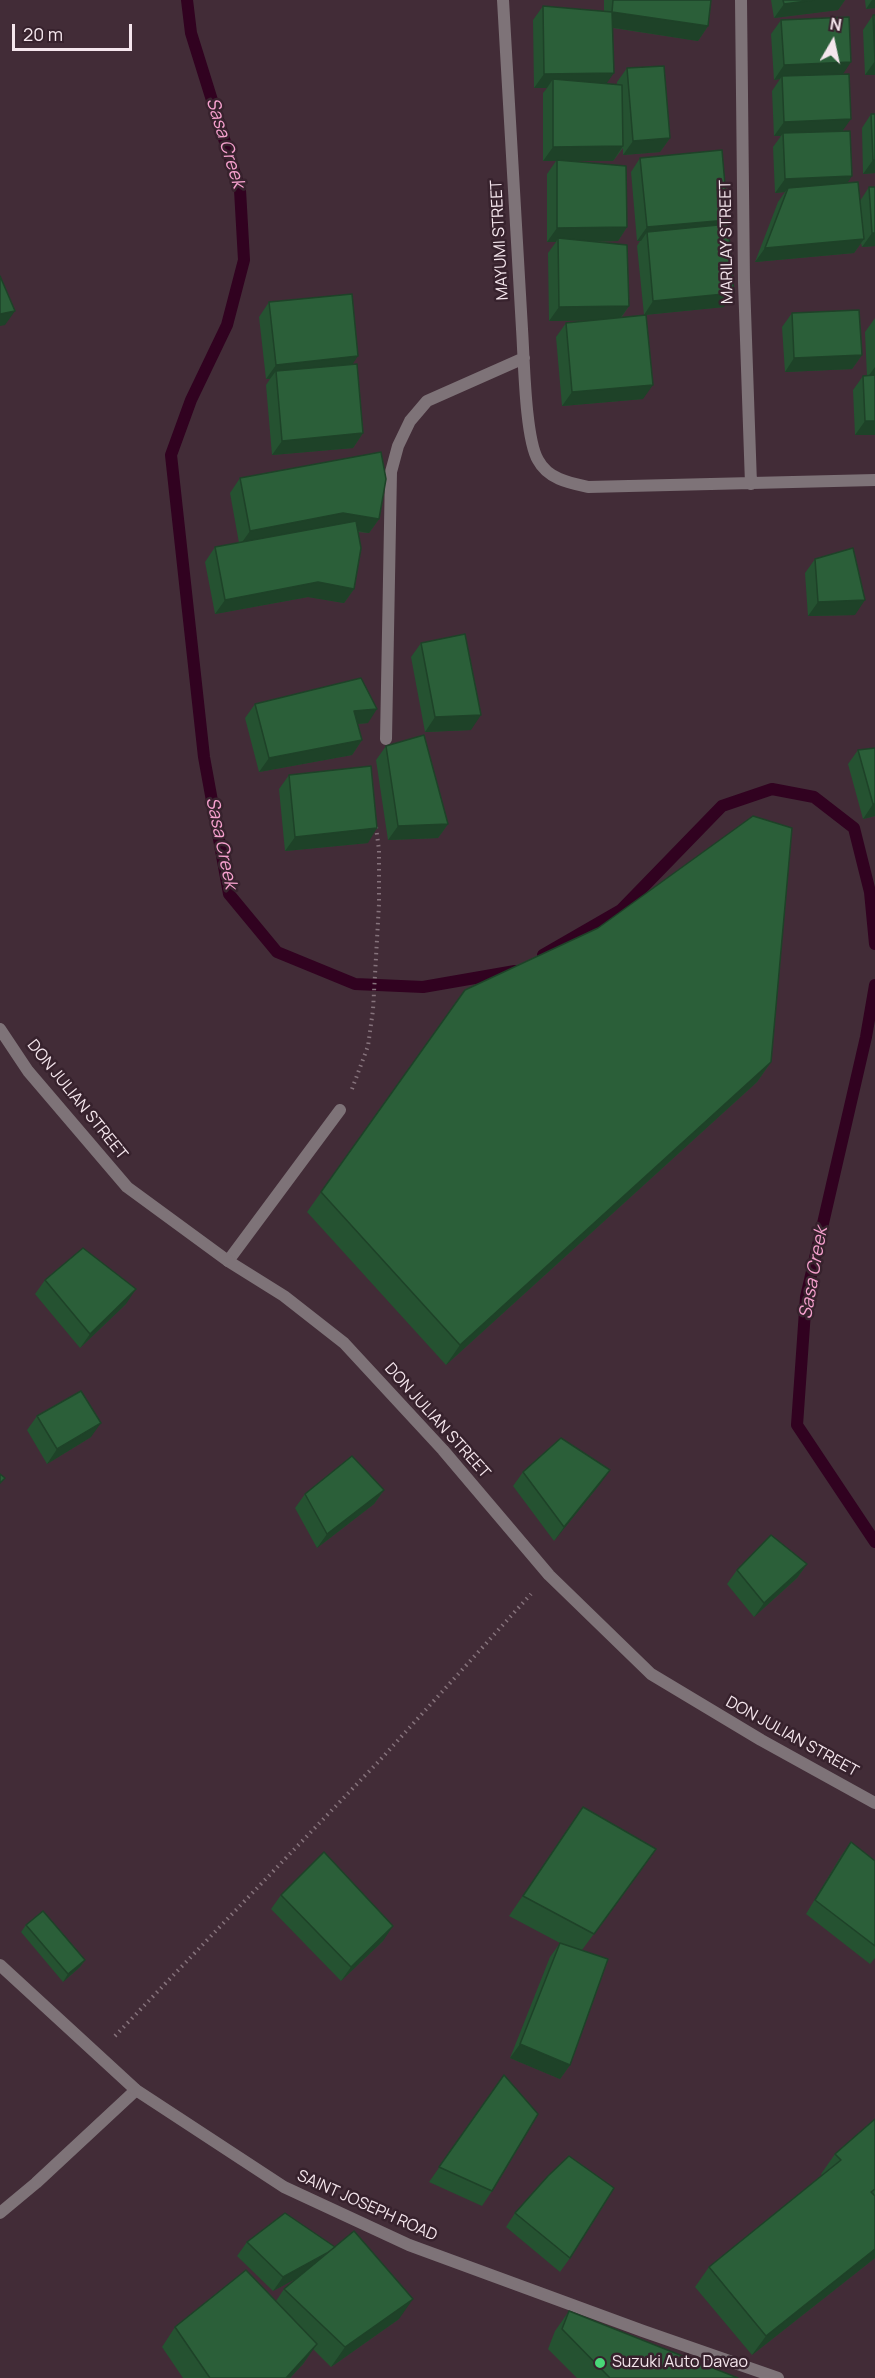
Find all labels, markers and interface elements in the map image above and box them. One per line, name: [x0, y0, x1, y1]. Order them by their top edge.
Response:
scale bar: [15, 12, 135, 50]
north arrow: [803, 12, 863, 72]
text: N: [828, 12, 843, 36]
text: 20 m: [23, 22, 63, 46]
water label: Sasa Creek: [201, 95, 249, 191]
street label: MAYUMI STREET: [487, 179, 513, 301]
street label: MARILAY STREET: [716, 180, 738, 304]
water label: Sasa Creek: [201, 795, 241, 891]
street label: DON JULIAN STREET: [23, 1036, 131, 1164]
water label: Sasa Creek: [795, 1225, 833, 1321]
street label: DON JULIAN STREET: [380, 1359, 494, 1483]
street label: DON JULIAN STREET: [722, 1693, 862, 1781]
street label: SAINT JOSEPH ROAD: [294, 2166, 440, 2246]
place label: Suzuki Auto Davao: [612, 2353, 748, 2373]
marker: Suzuki Auto Davao: [593, 2356, 607, 2370]

